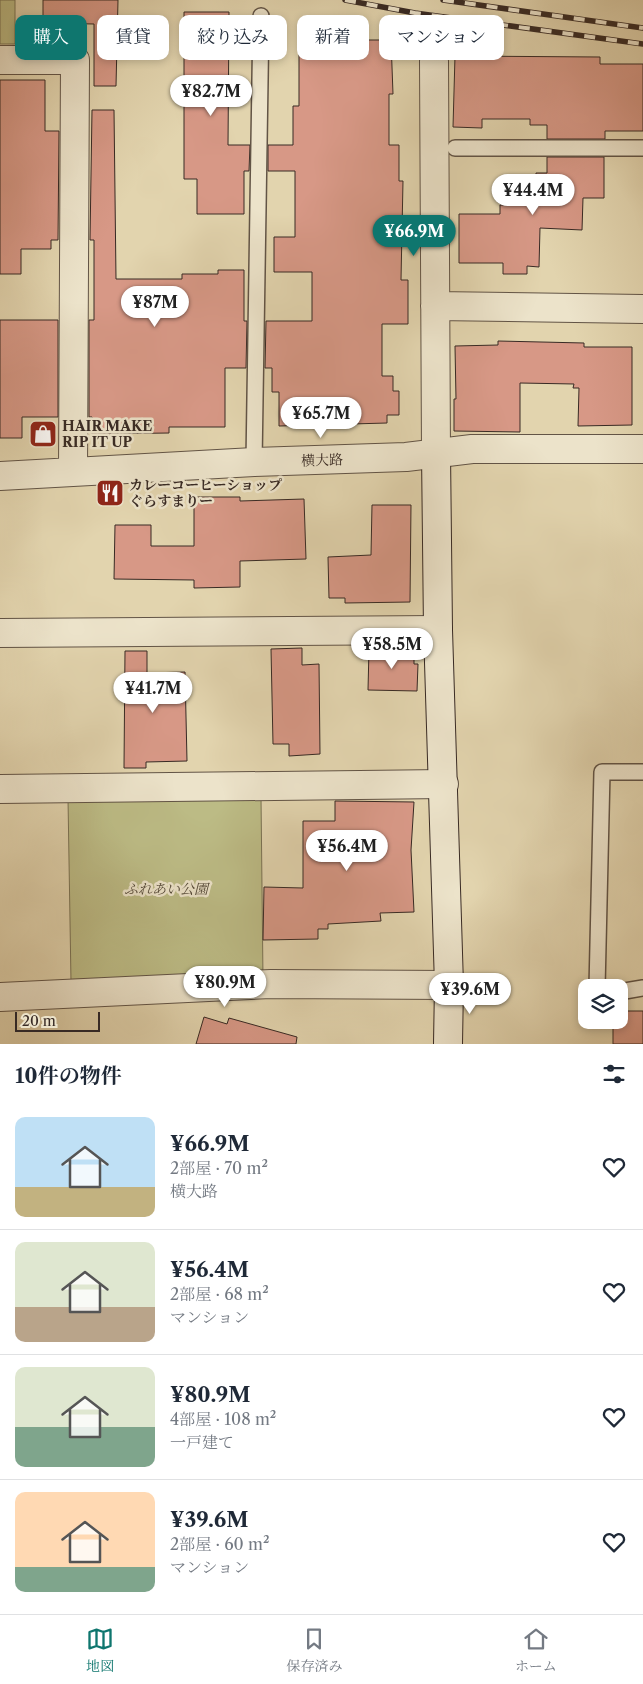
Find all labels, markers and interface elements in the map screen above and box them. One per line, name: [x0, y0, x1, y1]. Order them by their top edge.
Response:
chip: 購入: [15, 15, 87, 60]
chip: 賃貸: [97, 15, 169, 60]
chip: 絞り込み: [179, 15, 287, 60]
chip: 新着: [297, 15, 369, 60]
chip: マンション: [379, 15, 504, 60]
pin: ¥82.7M: [170, 74, 252, 117]
text: ¥82.7M: [181, 81, 241, 101]
pin: ¥44.4M: [492, 174, 574, 216]
text: ¥44.4M: [503, 180, 563, 200]
pin: ¥66.9M: [373, 214, 455, 257]
text: ¥66.9M: [384, 221, 444, 241]
pin: ¥87M: [125, 286, 185, 328]
text: ¥87M: [132, 292, 178, 312]
pin: ¥65.7M: [280, 396, 362, 439]
text: ¥65.7M: [292, 403, 350, 423]
place label: HAIR MAKE RIP IT UP: [62, 417, 152, 451]
shop icon: HAIR MAKE RIP IT UP: [28, 419, 58, 449]
street label: 横大路: [301, 450, 343, 470]
place label: カレーコーヒーショップ ぐらすまりー: [129, 476, 282, 510]
restaurant icon: カレーコーヒーショップ ぐらすまりー: [95, 478, 125, 508]
pin: ¥58.5M: [351, 628, 433, 670]
text: ¥58.5M: [362, 634, 422, 654]
pin: ¥41.7M: [112, 672, 194, 714]
text: ¥41.7M: [124, 678, 182, 698]
pin: ¥56.4M: [306, 830, 388, 872]
text: ¥56.4M: [317, 836, 377, 856]
park label: ふれあい公園: [124, 880, 210, 898]
pin: ¥80.9M: [184, 966, 266, 1008]
text: ¥80.9M: [194, 972, 256, 992]
pin: ¥39.6M: [429, 972, 511, 1015]
text: ¥39.6M: [440, 979, 500, 999]
map controls: [578, 979, 628, 1029]
button: layers: [578, 979, 628, 1029]
scale bar: [15, 1009, 100, 1032]
text: 20 m: [22, 1012, 56, 1030]
icon: filters: [600, 1060, 628, 1088]
text: 10件の物件: [15, 1063, 122, 1088]
text: ¥66.9M: [170, 1131, 250, 1156]
icon: home: [55, 1137, 115, 1197]
icon: heart: [600, 1153, 628, 1181]
text: 2部屋 · 70 m²: [170, 1158, 268, 1178]
text: 横大路: [170, 1181, 218, 1201]
text: ¥56.4M: [170, 1257, 249, 1282]
icon: home: [55, 1262, 115, 1322]
icon: heart: [600, 1278, 628, 1306]
text: 2部屋 · 68 m²: [170, 1284, 269, 1304]
text: マンション: [170, 1307, 249, 1327]
text: ¥80.9M: [170, 1382, 251, 1407]
icon: home: [55, 1387, 115, 1447]
icon: heart: [600, 1403, 628, 1431]
text: 4部屋 · 108 m²: [170, 1409, 276, 1429]
text: 一戸建て: [170, 1432, 234, 1452]
text: ¥39.6M: [170, 1507, 249, 1532]
icon: home: [55, 1512, 115, 1572]
icon: heart: [600, 1528, 628, 1556]
text: 2部屋 · 60 m²: [170, 1534, 269, 1554]
text: マンション: [170, 1557, 249, 1577]
tab: 地図: [86, 1625, 114, 1675]
tab: 保存済み: [286, 1625, 342, 1675]
tab: ホーム: [515, 1625, 557, 1675]

